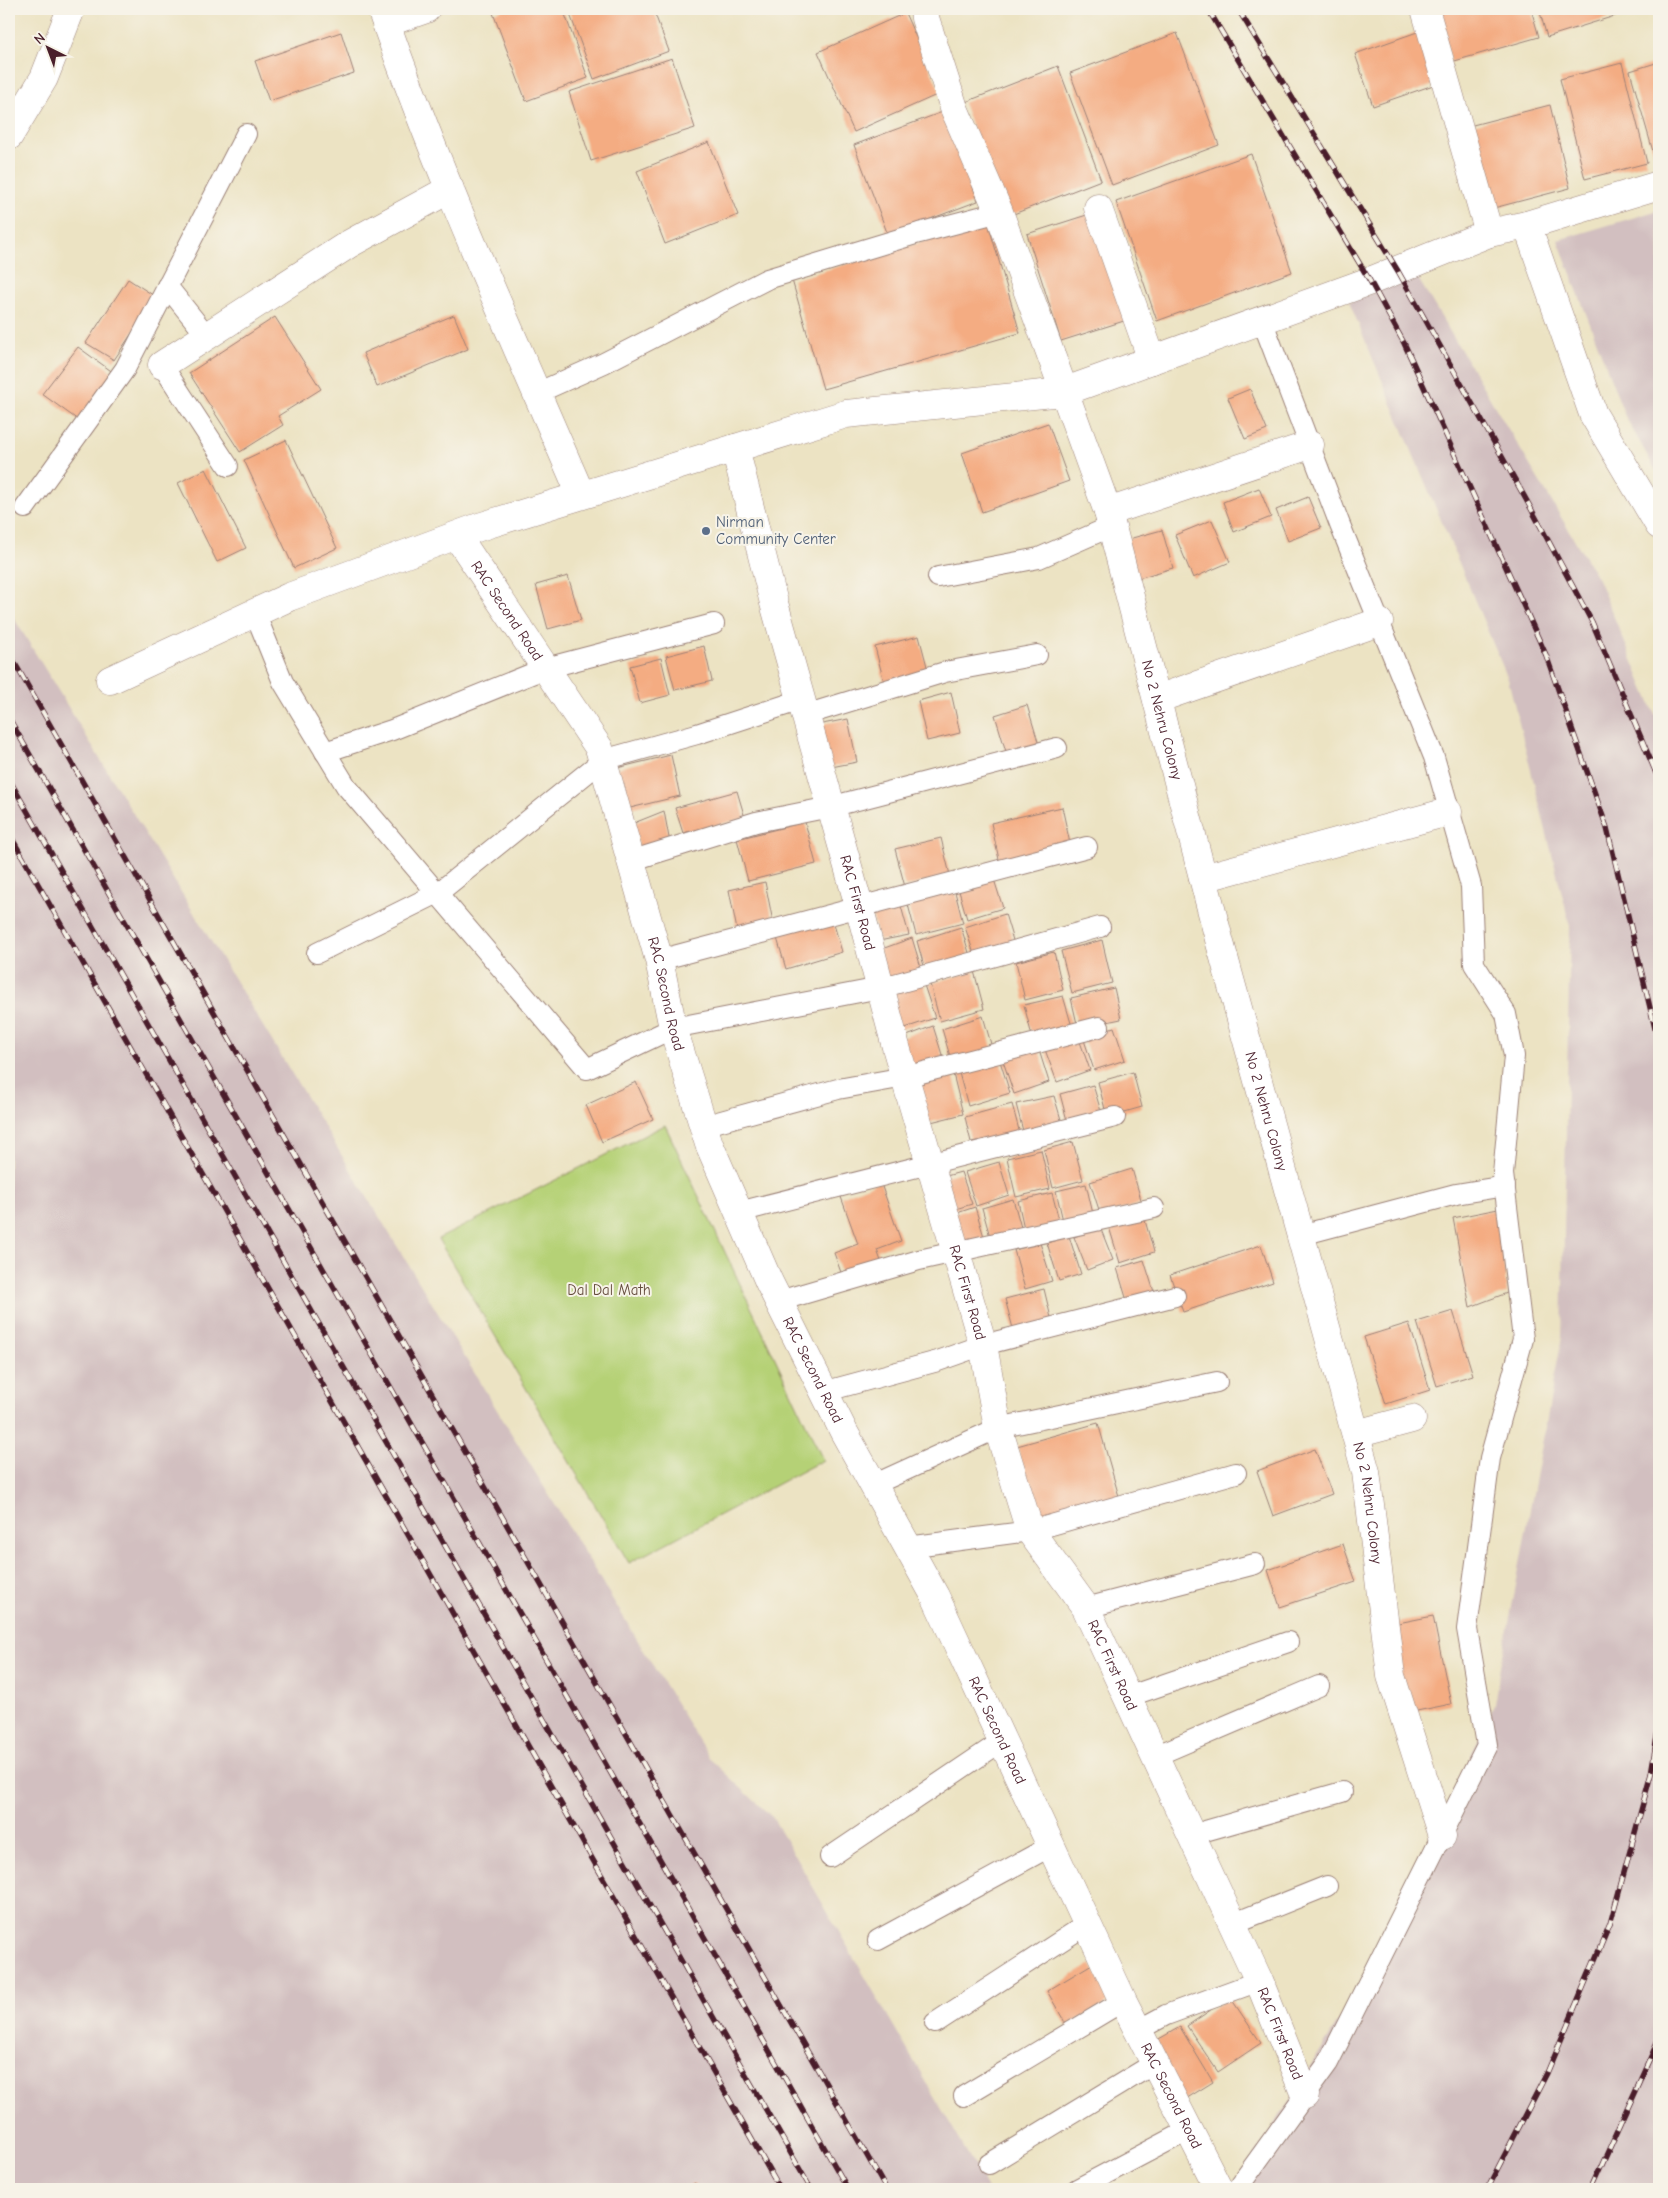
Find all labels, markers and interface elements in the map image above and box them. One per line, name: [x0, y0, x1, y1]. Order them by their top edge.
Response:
north arrow: [22, 22, 72, 72]
text: N: [31, 29, 49, 48]
place label: Nirman Community Center: [716, 513, 836, 548]
marker: Nirman Community Center: [700, 525, 712, 537]
street label: RAC Second Road: [467, 557, 547, 664]
street label: No 2 Nehru Colony: [1138, 658, 1186, 782]
street label: RAC First Road: [836, 853, 879, 952]
street label: RAC Second Road: [644, 935, 689, 1053]
street label: No 2 Nehru Colony: [1241, 1050, 1292, 1173]
street label: RAC First Road: [945, 1243, 990, 1342]
park label: Dal Dal Math: [567, 1281, 651, 1299]
street label: RAC Second Road: [779, 1314, 847, 1426]
street label: No 2 Nehru Colony: [1349, 1440, 1386, 1565]
street label: RAC First Road: [1084, 1617, 1141, 1713]
street label: RAC Second Road: [965, 1674, 1030, 1787]
street label: RAC First Road: [1254, 1985, 1307, 2082]
street label: RAC Second Road: [1137, 2040, 1206, 2152]

